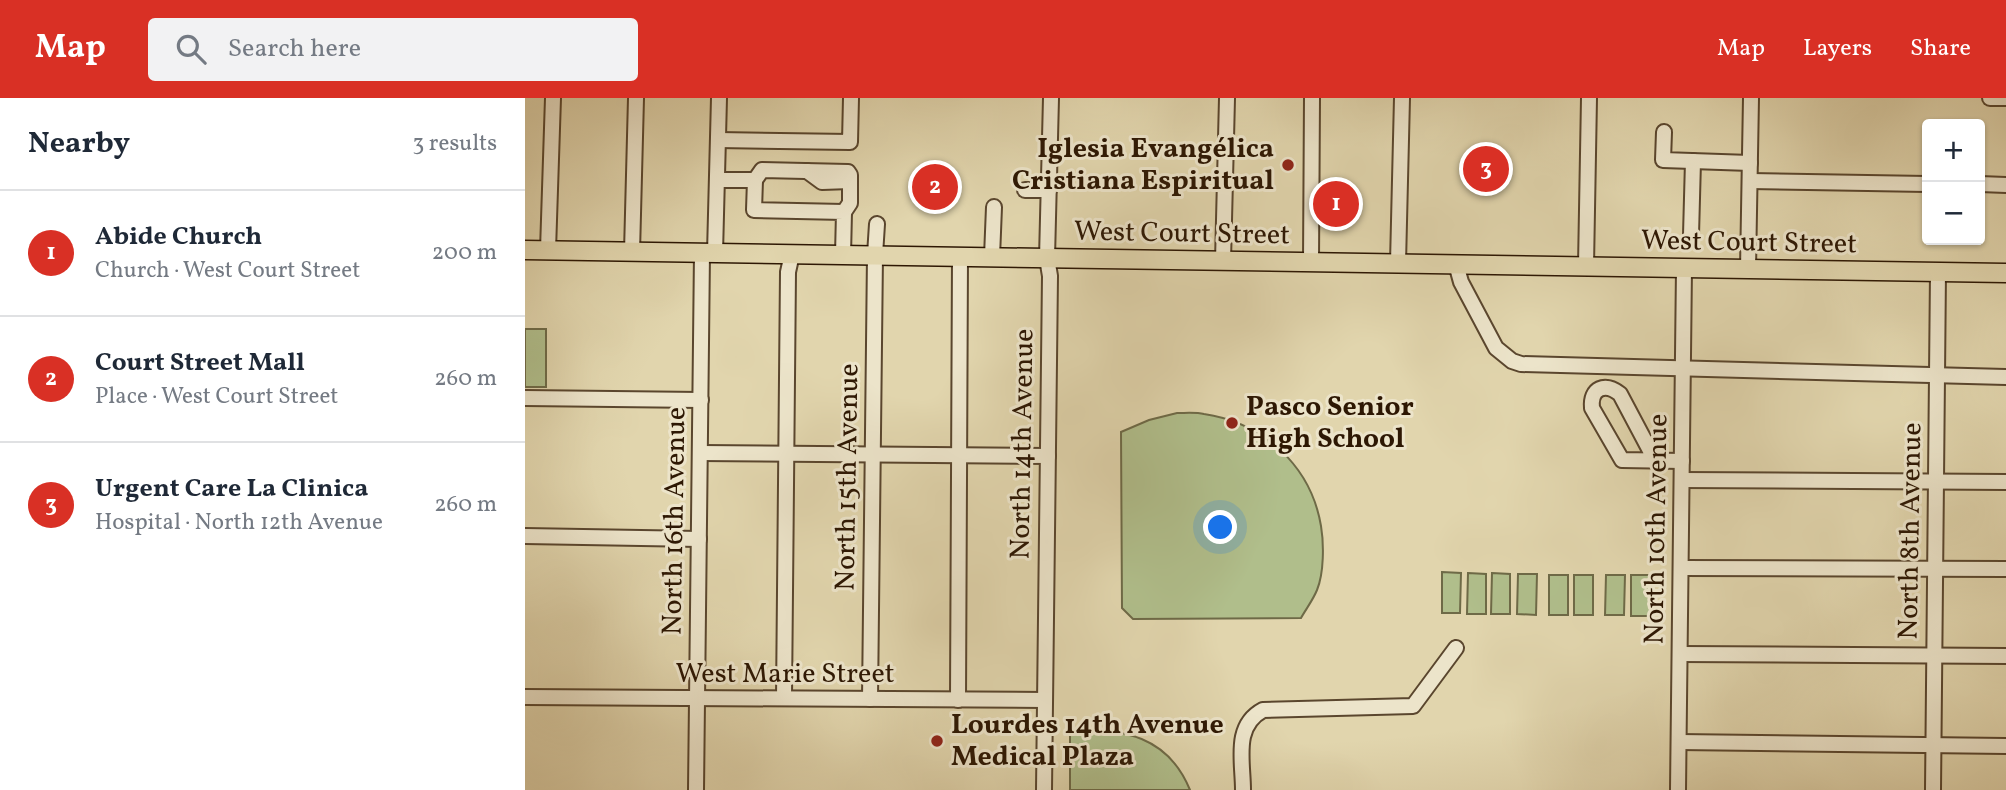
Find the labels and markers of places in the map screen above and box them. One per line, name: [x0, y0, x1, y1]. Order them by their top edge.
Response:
place label: Iglesia Evangélica Cristiana Espiritual: [1012, 130, 1274, 201]
pin: 3: [1463, 143, 1509, 195]
marker: Iglesia Evangélica Cristiana Espiritual: [1280, 157, 1296, 173]
pin: 2: [912, 161, 958, 213]
pin: 1: [1313, 178, 1359, 230]
place label: Pasco Senior High School: [1246, 388, 1414, 459]
marker: Pasco Senior High School: [1224, 415, 1240, 431]
place label: Lourdes 14th Avenue Medical Plaza: [951, 706, 1224, 777]
marker: Lourdes 14th Avenue Medical Plaza: [929, 733, 945, 749]

